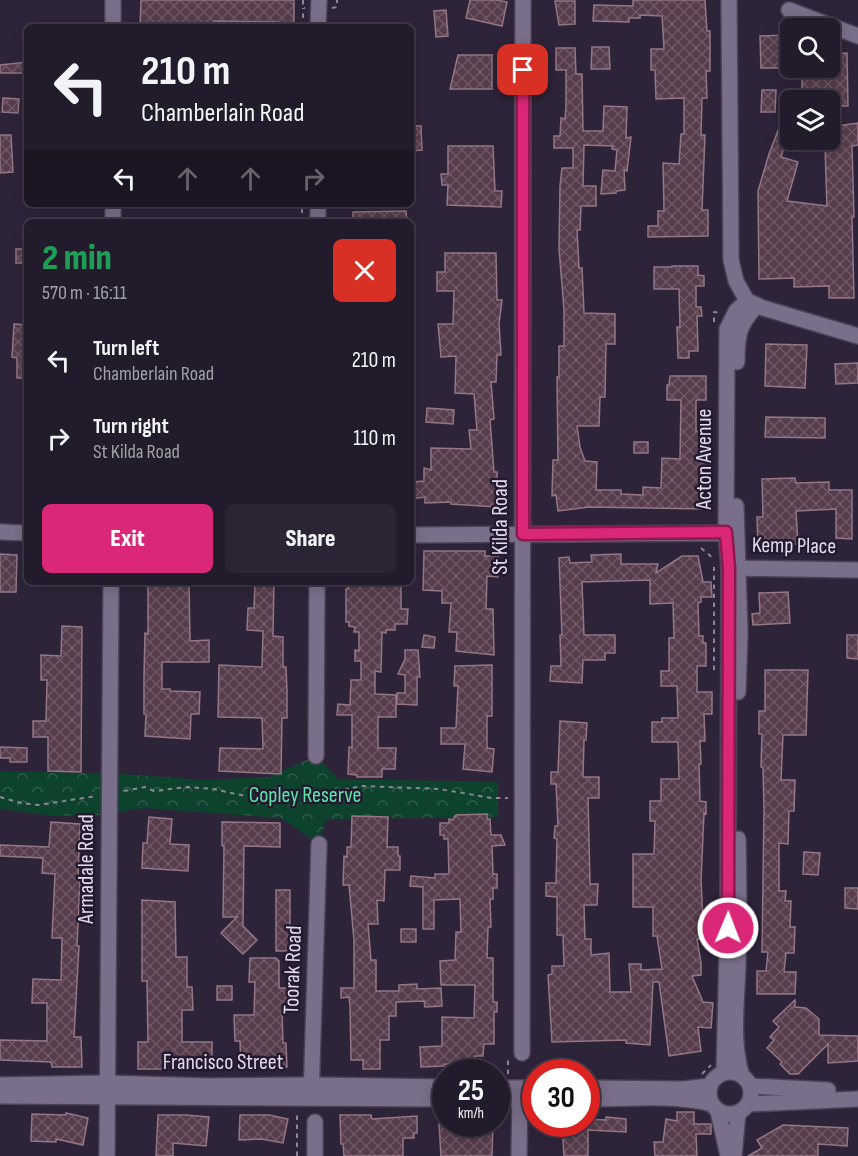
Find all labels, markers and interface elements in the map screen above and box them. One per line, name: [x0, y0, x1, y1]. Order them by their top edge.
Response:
map controls: [780, 18, 840, 150]
button: search: [780, 18, 840, 78]
pin: [497, 44, 548, 95]
text: 210 m: [141, 46, 230, 97]
icon: left: [42, 48, 120, 126]
icon: arrive: [506, 53, 539, 86]
button: layers: [780, 90, 840, 150]
text: Chamberlain Road: [141, 97, 304, 129]
icon: left: [108, 162, 141, 195]
icon: ahead: [171, 162, 204, 195]
icon: ahead: [234, 162, 267, 195]
icon: right: [297, 162, 330, 195]
text: 2 min: [42, 237, 112, 280]
button: close: [333, 239, 396, 302]
text: 570 m · 16:11: [42, 281, 127, 305]
text: Turn left: [93, 335, 159, 362]
icon: left: [42, 344, 75, 377]
text: 210 m: [352, 347, 396, 374]
text: Chamberlain Road: [93, 362, 214, 386]
street label: Acton Avenue: [691, 409, 718, 510]
text: Turn right: [93, 413, 169, 440]
icon: right: [42, 422, 75, 455]
text: 110 m: [353, 425, 396, 452]
text: St Kilda Road: [93, 440, 180, 464]
street label: St Kilda Road: [487, 479, 514, 575]
button: Exit: [42, 504, 213, 573]
button: Share: [225, 504, 396, 573]
street label: Kemp Place: [751, 532, 837, 560]
park label: Copley Reserve: [249, 782, 361, 809]
street label: Armadale Road: [73, 814, 100, 925]
position arrow: [696, 896, 760, 960]
street label: Toorak Road: [278, 925, 308, 1015]
street label: Francisco Street: [163, 1049, 284, 1076]
speed limit sign: 30: [522, 1059, 600, 1137]
text: 25: [458, 1073, 484, 1109]
text: km/h: [458, 1104, 484, 1123]

